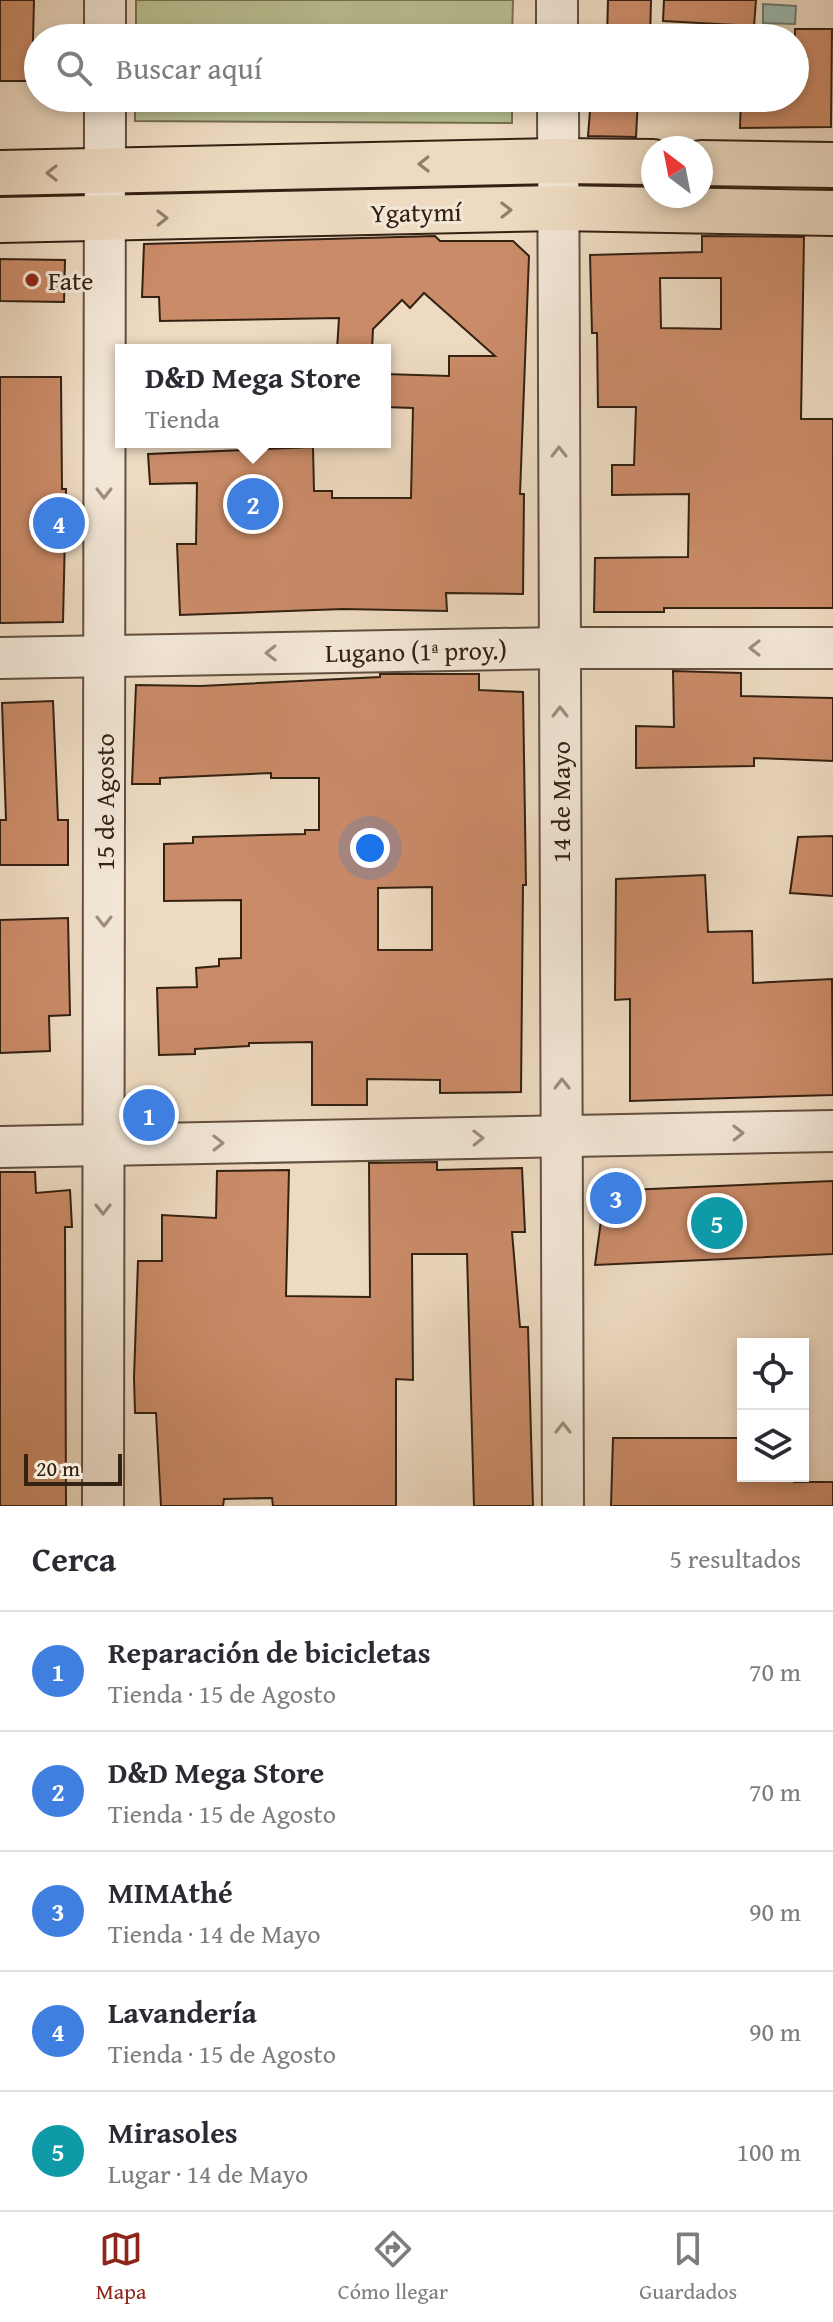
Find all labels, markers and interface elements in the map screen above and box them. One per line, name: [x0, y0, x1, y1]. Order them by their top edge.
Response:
search box: [24, 24, 809, 112]
icon: search: [52, 46, 96, 90]
text: Buscar aquí: [116, 46, 262, 90]
north arrow: [641, 136, 713, 208]
one-way arrow: [417, 155, 430, 173]
one-way arrow: [45, 164, 58, 182]
street label: Ygatymí: [370, 192, 463, 232]
one-way arrow: [500, 201, 513, 218]
one-way arrow: [156, 210, 169, 227]
place label: Fate: [48, 261, 93, 300]
marker: Fate: [23, 271, 41, 289]
popup: [115, 344, 391, 448]
text: D&D Mega Store: [145, 355, 361, 399]
text: Tienda: [145, 399, 220, 438]
one-way arrow: [550, 445, 568, 458]
pin: 2: [227, 474, 279, 534]
one-way arrow: [95, 487, 113, 500]
pin: 4: [33, 493, 85, 553]
street label: Lugano (1ª proy.): [325, 630, 507, 672]
one-way arrow: [748, 639, 761, 657]
one-way arrow: [264, 644, 277, 662]
one-way arrow: [551, 705, 569, 718]
street label: 15 de Agosto: [85, 733, 124, 871]
street label: 14 de Mayo: [541, 741, 580, 863]
your location: [350, 828, 390, 868]
one-way arrow: [95, 915, 113, 928]
one-way arrow: [553, 1077, 571, 1090]
pin: 1: [123, 1085, 175, 1145]
one-way arrow: [732, 1124, 745, 1142]
one-way arrow: [472, 1129, 485, 1146]
one-way arrow: [212, 1134, 225, 1151]
pin: 3: [590, 1168, 642, 1228]
pin: 5: [691, 1193, 743, 1253]
one-way arrow: [94, 1203, 112, 1216]
map controls: [737, 1338, 809, 1482]
button: locate: [737, 1338, 809, 1410]
button: layers: [737, 1410, 809, 1482]
one-way arrow: [554, 1421, 572, 1434]
scale bar: [24, 1450, 122, 1486]
text: 20 m: [36, 1452, 80, 1484]
text: Cerca: [32, 1534, 116, 1583]
text: 5 resultados: [670, 1539, 801, 1578]
text: Reparación de bicicletas: [108, 1630, 431, 1674]
text: 1: [51, 1652, 65, 1691]
text: 70 m: [749, 1652, 801, 1691]
text: Tienda · 15 de Agosto: [108, 1674, 336, 1713]
text: D&D Mega Store: [108, 1750, 324, 1794]
text: 2: [51, 1772, 65, 1811]
text: 70 m: [749, 1772, 801, 1811]
text: Tienda · 15 de Agosto: [108, 1794, 336, 1833]
text: MIMAthé: [108, 1870, 233, 1914]
text: 3: [51, 1892, 65, 1931]
text: 90 m: [749, 1892, 801, 1931]
text: Tienda · 14 de Mayo: [108, 1914, 320, 1953]
text: Lavandería: [108, 1990, 257, 2034]
text: 4: [51, 2012, 65, 2051]
text: 90 m: [749, 2012, 801, 2051]
text: Tienda · 15 de Agosto: [108, 2034, 336, 2073]
text: Mirasoles: [108, 2110, 238, 2154]
text: 5: [51, 2132, 65, 2171]
text: 100 m: [736, 2132, 801, 2171]
text: Lugar · 14 de Mayo: [108, 2154, 308, 2193]
tab: Mapa: [96, 2227, 146, 2307]
tab: Cómo llegar: [338, 2227, 448, 2307]
tab: Guardados: [639, 2227, 737, 2307]

